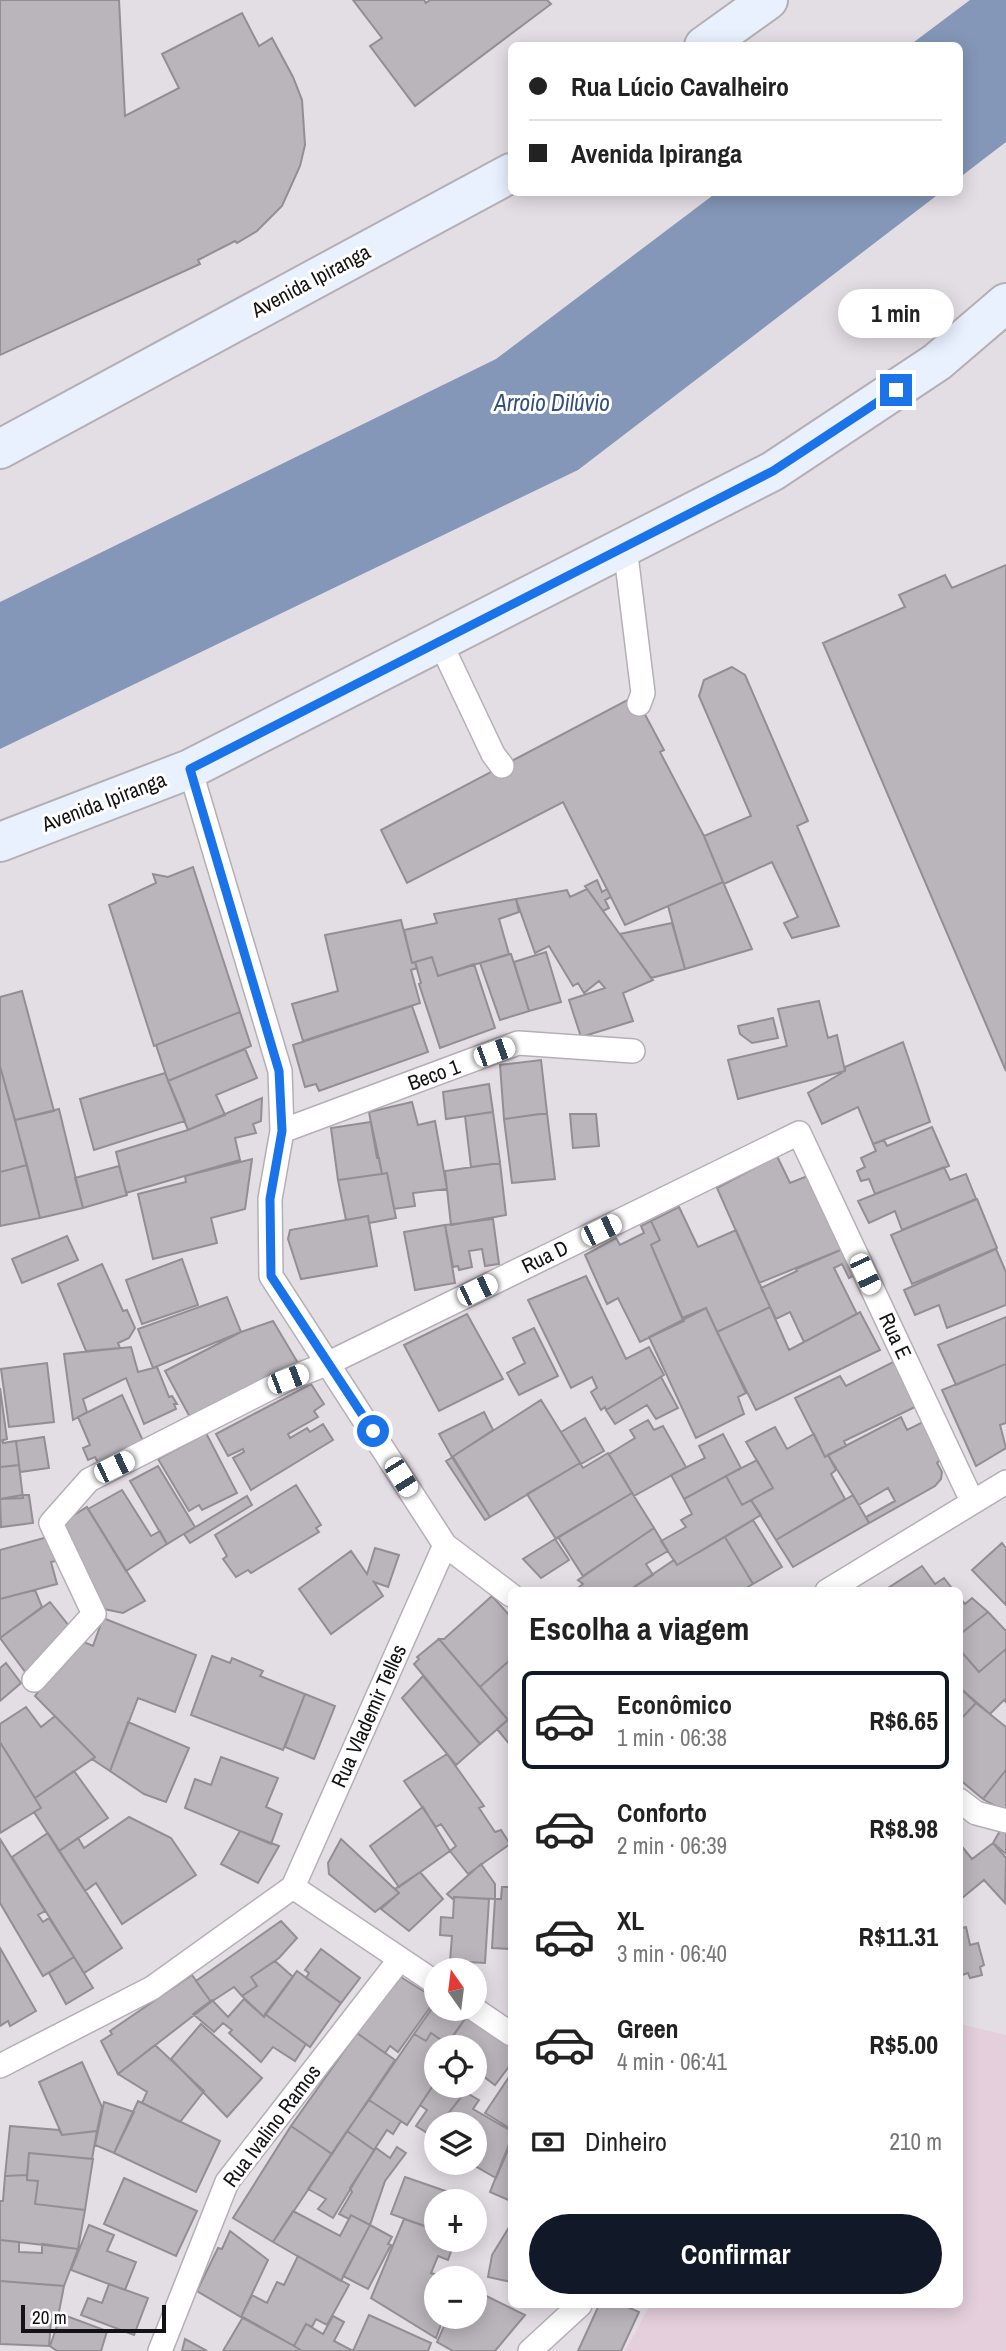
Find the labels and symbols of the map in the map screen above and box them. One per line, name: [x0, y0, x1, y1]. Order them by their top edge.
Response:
street label: Avenida Ipiranga: [245, 237, 376, 325]
callout: 1 min: [838, 288, 954, 338]
route end: [880, 374, 912, 406]
water label: Arroio Dilúvio: [493, 387, 610, 418]
street label: Avenida Ipiranga: [37, 764, 171, 839]
car: [471, 1035, 518, 1069]
street label: Beco 1: [404, 1052, 464, 1097]
car: [578, 1211, 625, 1249]
street label: Rua D: [516, 1233, 573, 1280]
car: [847, 1251, 884, 1297]
car: [454, 1271, 501, 1309]
street label: Rua E: [872, 1308, 919, 1364]
car: [265, 1362, 312, 1396]
route start: [357, 1415, 389, 1447]
car: [91, 1448, 138, 1486]
car: [381, 1454, 422, 1500]
street label: Rua Vlademir Telles: [324, 1640, 413, 1792]
north arrow: [424, 1958, 486, 2021]
street label: Rua Ivalino Ramos: [216, 2058, 327, 2193]
scale bar: [21, 2302, 166, 2334]

